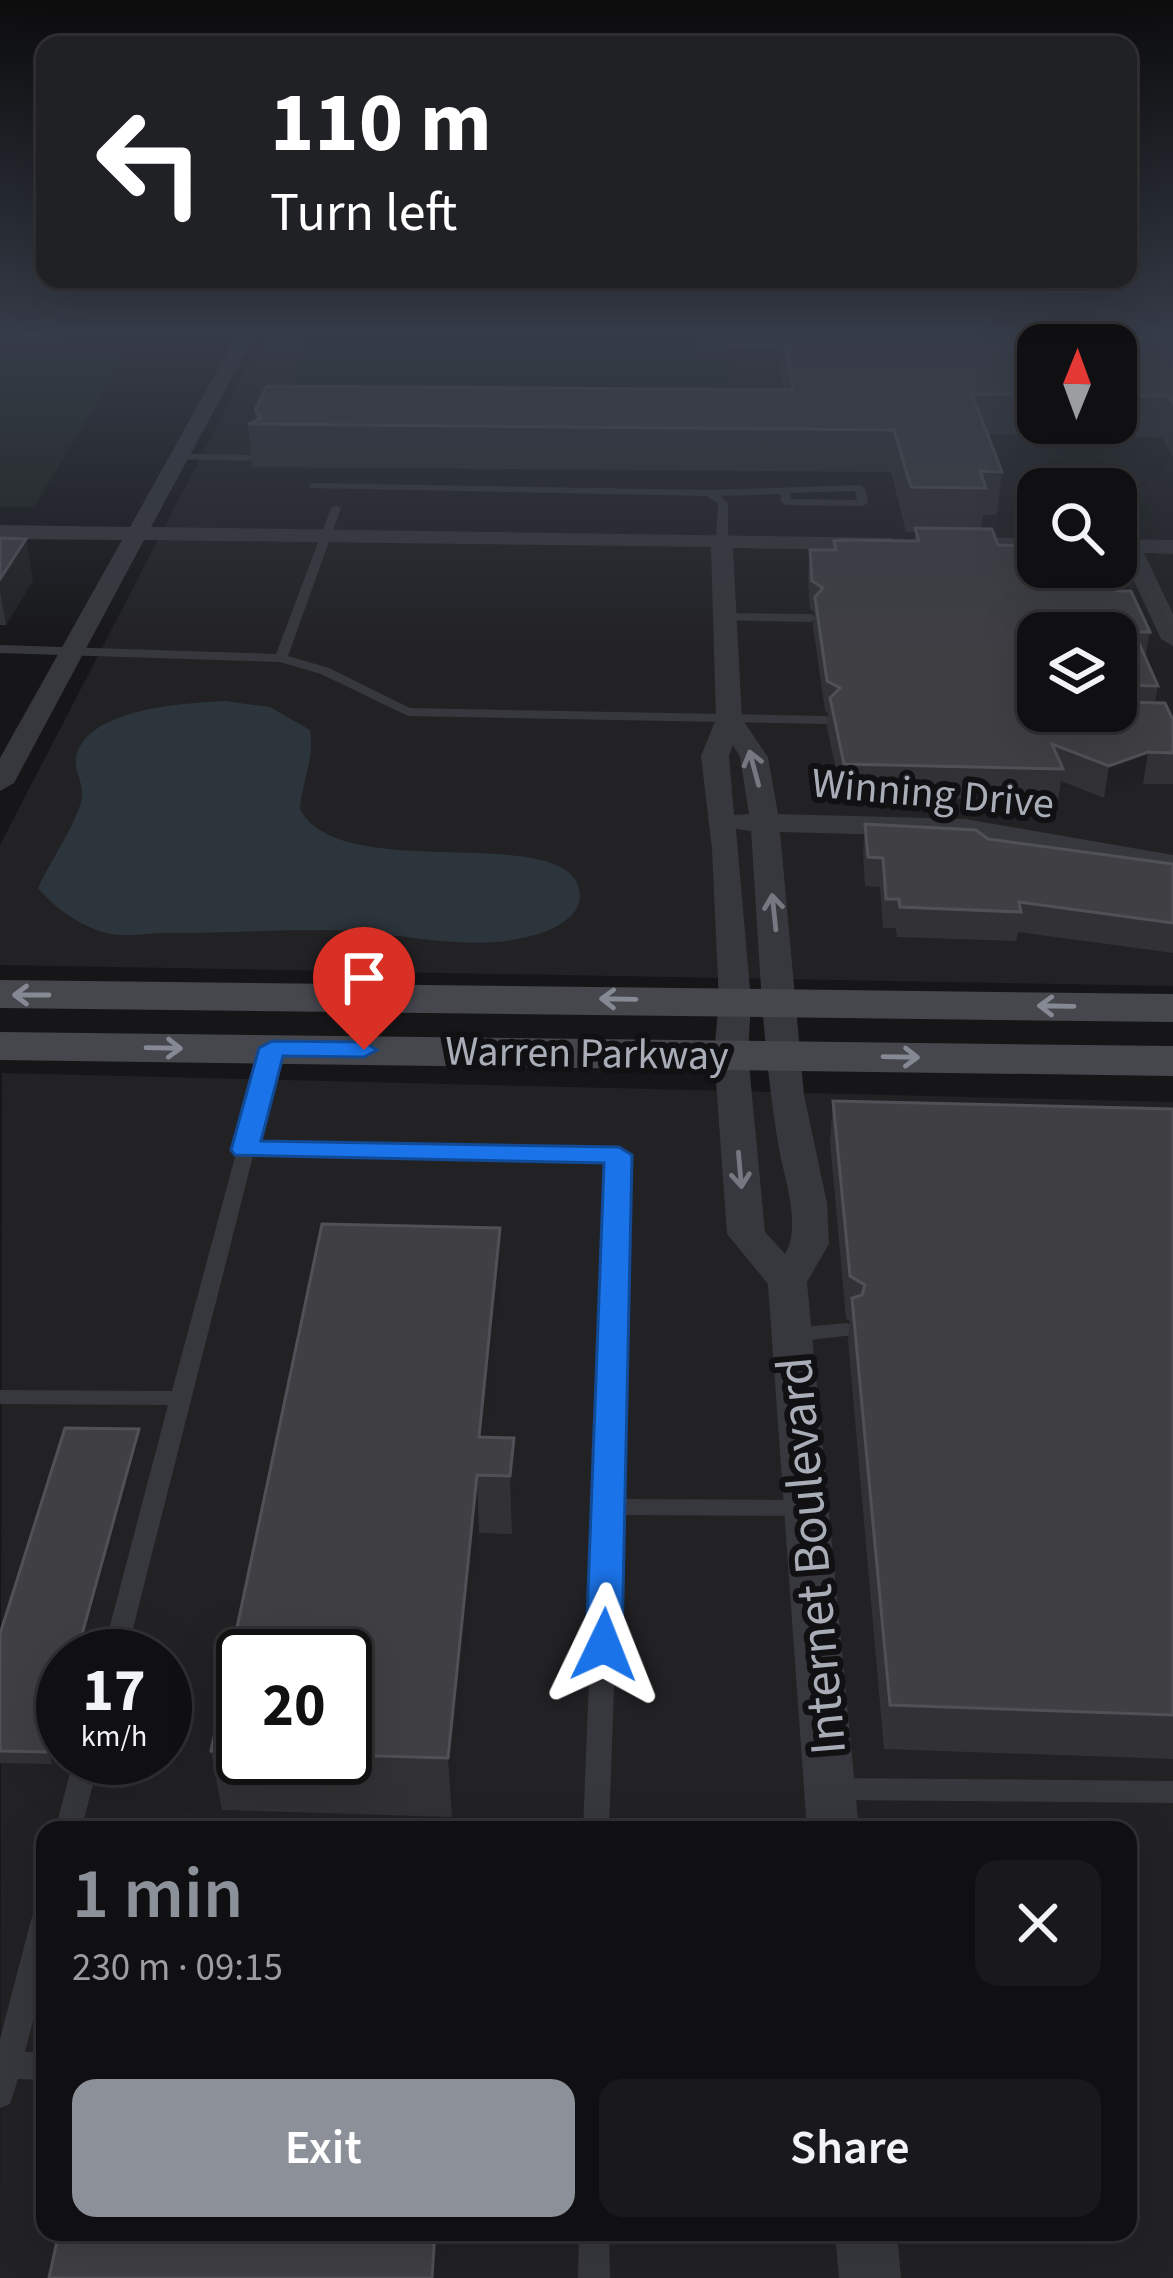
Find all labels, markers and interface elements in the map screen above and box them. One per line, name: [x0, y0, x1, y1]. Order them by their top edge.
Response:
text: 110 m: [270, 64, 492, 184]
icon: left: [72, 84, 228, 240]
text: Turn left: [270, 175, 457, 252]
north arrow: [1017, 324, 1137, 444]
map controls: [1017, 324, 1137, 732]
button: search: [1017, 468, 1137, 588]
button: layers: [1017, 612, 1137, 732]
one-way arrow: [741, 750, 763, 788]
street label: Winning Drive: [809, 754, 1057, 834]
one-way arrow: [762, 893, 785, 932]
pin: [313, 927, 415, 1050]
icon: arrive: [331, 945, 397, 1011]
one-way arrow: [12, 983, 51, 1006]
one-way arrow: [599, 988, 638, 1011]
one-way arrow: [1037, 995, 1076, 1018]
street label: Warren Parkway: [445, 1022, 730, 1086]
one-way arrow: [144, 1036, 183, 1059]
one-way arrow: [881, 1045, 920, 1068]
one-way arrow: [729, 1150, 752, 1189]
street label: Internet Boulevard: [759, 1354, 865, 1758]
position arrow: [541, 1582, 667, 1708]
speed limit sign: 20: [216, 1629, 372, 1785]
text: 17: [82, 1649, 146, 1734]
text: km/h: [81, 1715, 147, 1758]
text: 1 min: [72, 1843, 243, 1946]
button: close: [975, 1860, 1101, 1986]
text: 230 m · 09:15: [72, 1940, 283, 1996]
button: Exit: [72, 2079, 575, 2217]
button: Share: [599, 2079, 1101, 2217]

